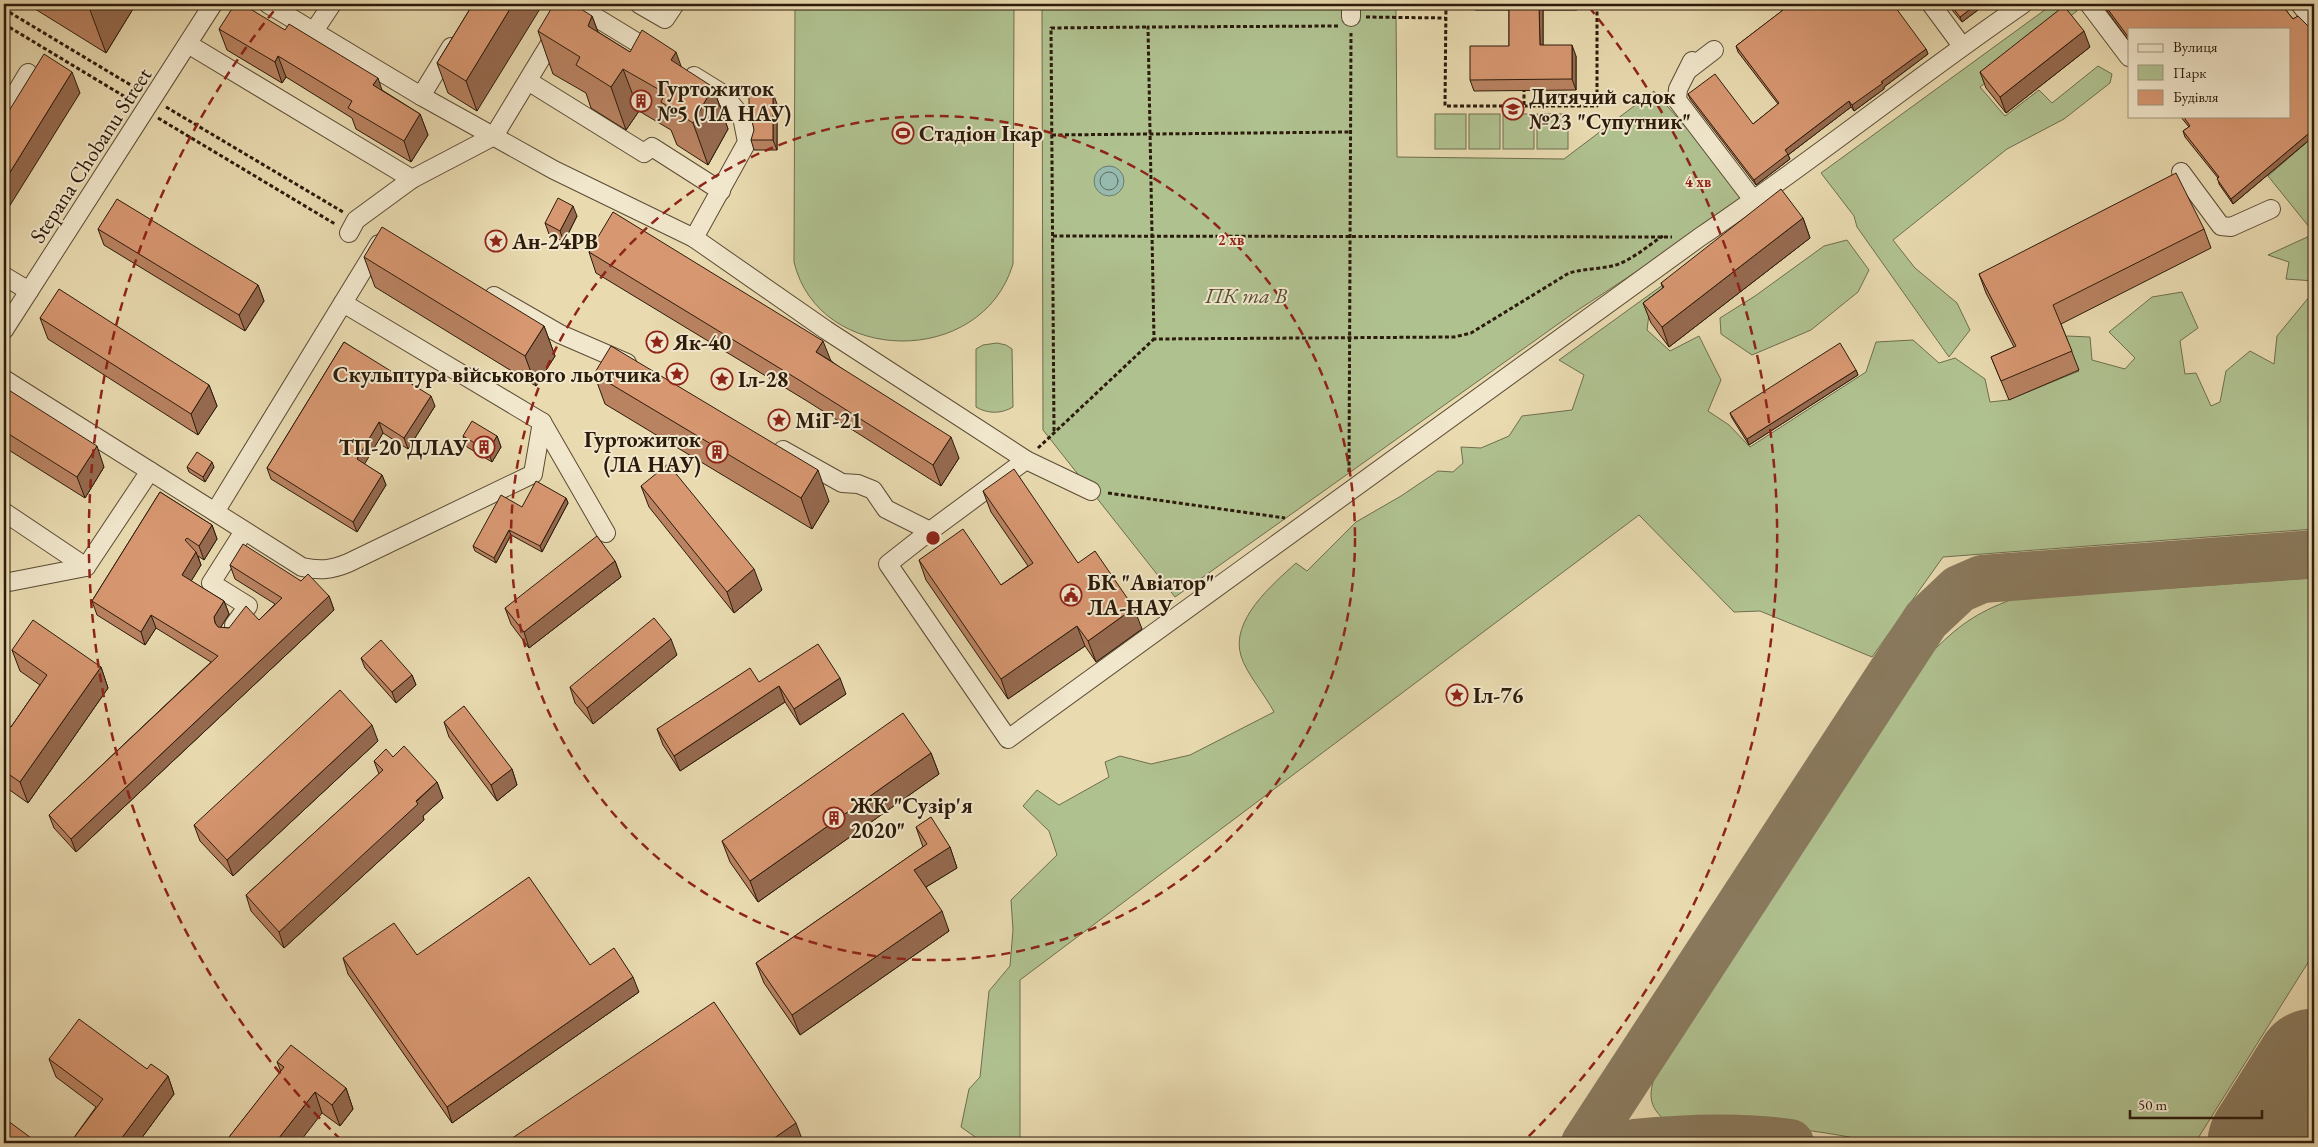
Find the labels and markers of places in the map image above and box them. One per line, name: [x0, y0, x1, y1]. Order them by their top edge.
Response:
place label: Гуртожиток №5 (ЛА НАУ): [657, 74, 791, 128]
place label: Дитячий садок №23 "Супутник": [1529, 82, 1691, 136]
building icon: Гуртожиток №5 (ЛА НАУ): [629, 89, 653, 113]
school or university icon: Дитячий садок №23 "Супутник": [1501, 97, 1525, 121]
place label: Стадіон Ікар: [919, 119, 1043, 148]
sports icon: Стадіон Ікар: [891, 121, 915, 145]
place label: Ан-24РВ: [511, 227, 598, 256]
place icon: Ан-24РВ: [484, 229, 508, 253]
place label: Як-40: [672, 328, 731, 357]
place icon: Як-40: [645, 330, 669, 354]
place label: Скульптура військового льотчика: [333, 360, 661, 389]
place icon: Скульптура військового льотчика: [665, 362, 689, 386]
place label: Іл-28: [738, 365, 788, 394]
place icon: Іл-28: [710, 367, 734, 391]
place label: МіГ-21: [795, 406, 862, 435]
place icon: МіГ-21: [767, 408, 791, 432]
place label: Гуртожиток (ЛА НАУ): [584, 425, 702, 479]
place label: ТП-20 ДЛАУ: [339, 433, 468, 462]
building icon: ТП-20 ДЛАУ: [472, 435, 496, 459]
building icon: Гуртожиток (ЛА НАУ): [705, 440, 729, 464]
centre of rings: [924, 529, 942, 547]
place label: БК "Авіатор" ЛА-НАУ: [1087, 568, 1215, 622]
public building icon: БК "Авіатор" ЛА-НАУ: [1059, 583, 1083, 607]
place label: Іл-76: [1473, 681, 1524, 710]
place icon: Іл-76: [1445, 683, 1469, 707]
place label: ЖК "Сузір'я 2020": [849, 791, 973, 845]
building icon: ЖК "Сузір'я 2020": [822, 806, 846, 830]

